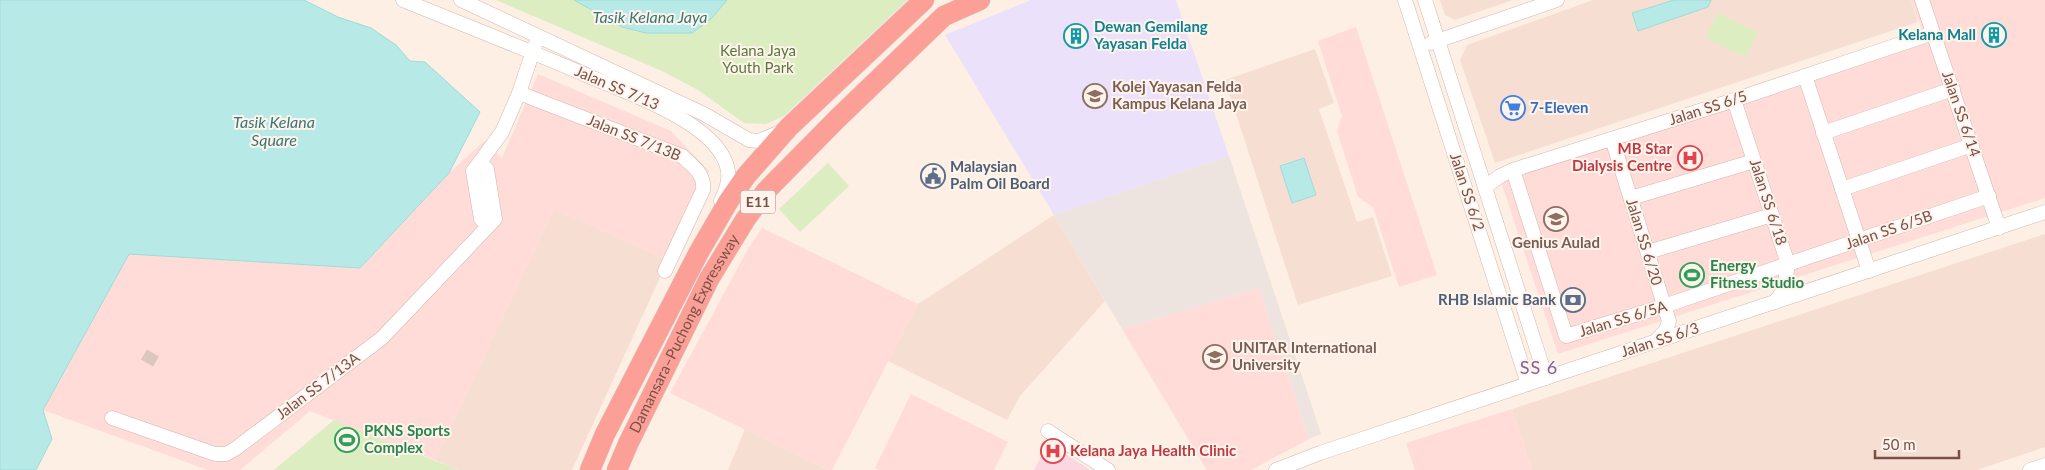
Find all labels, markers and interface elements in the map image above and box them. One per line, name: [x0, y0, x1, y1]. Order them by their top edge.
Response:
water label: Tasik Kelana Jaya: [592, 7, 708, 26]
place label: Dewan Gemilang Yayasan Felda: [1093, 17, 1208, 52]
building icon: Kelana Mall: [1981, 22, 2007, 48]
building icon: Dewan Gemilang Yayasan Felda: [1063, 23, 1089, 49]
place label: Kelana Mall: [1898, 25, 1976, 43]
park label: Kelana Jaya Youth Park: [720, 41, 796, 76]
street label: Jalan SS 7/13: [573, 61, 662, 113]
street label: Jalan SS 6/14: [1939, 68, 1985, 159]
place label: Kolej Yayasan Felda Kampus Kelana Jaya: [1112, 77, 1247, 112]
school or university icon: Kolej Yayasan Felda Kampus Kelana Jaya: [1082, 83, 1108, 109]
street label: Jalan SS 6/5: [1666, 86, 1749, 128]
supermarket icon: 7-Eleven: [1500, 95, 1526, 121]
place label: 7-Eleven: [1530, 98, 1589, 116]
street label: Jalan SS 7/13B: [585, 110, 684, 164]
water label: Tasik Kelana Square: [233, 112, 315, 149]
place label: MB Star Dialysis Centre: [1572, 139, 1672, 174]
hospital icon: MB Star Dialysis Centre: [1677, 145, 1703, 171]
street label: Jalan SS 6/2: [1447, 150, 1489, 233]
street label: Jalan SS 6/18: [1747, 156, 1791, 247]
place label: Malaysian Palm Oil Board: [950, 157, 1050, 192]
public building icon: Malaysian Palm Oil Board: [920, 163, 946, 189]
road number: E11: [740, 190, 776, 213]
street label: Jalan SS 6/20: [1623, 196, 1667, 288]
school or university icon: Genius Aulad: [1543, 206, 1569, 232]
street label: Jalan SS 6/5B: [1843, 206, 1934, 252]
street label: Damansara–Puchong Expressway: [625, 230, 742, 436]
place label: Genius Aulad: [1512, 233, 1600, 251]
place label: Energy Fitness Studio: [1710, 256, 1804, 291]
sports icon: Energy Fitness Studio: [1679, 262, 1705, 288]
bank icon: RHB Islamic Bank: [1560, 287, 1586, 313]
place label: RHB Islamic Bank: [1438, 290, 1557, 308]
street label: Jalan SS 6/5A: [1576, 296, 1670, 340]
street label: Jalan SS 6/3: [1618, 318, 1701, 360]
place label: UNITAR International University: [1232, 338, 1377, 373]
school or university icon: UNITAR International University: [1202, 344, 1228, 370]
street label: Jalan SS 7/13A: [272, 347, 363, 422]
district label: SS 6: [1520, 356, 1558, 378]
place label: PKNS Sports Complex: [364, 421, 450, 456]
sports icon: PKNS Sports Complex: [334, 427, 360, 453]
scale bar: [1875, 428, 1959, 460]
text: 50 m: [1882, 435, 1916, 453]
hospital icon: Kelana Jaya Health Clinic: [1040, 438, 1066, 464]
place label: Kelana Jaya Health Clinic: [1070, 441, 1236, 459]

